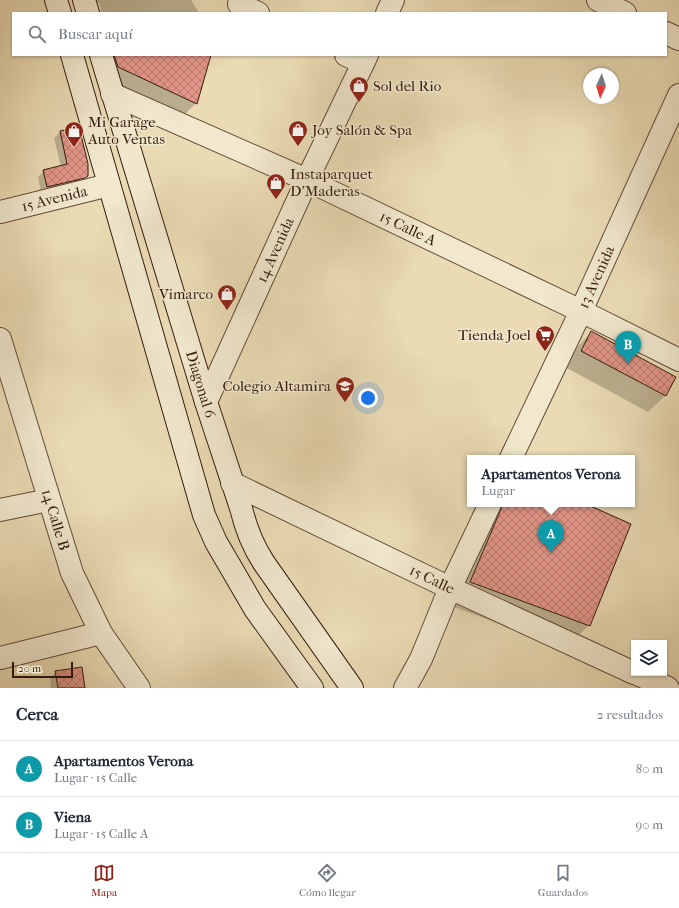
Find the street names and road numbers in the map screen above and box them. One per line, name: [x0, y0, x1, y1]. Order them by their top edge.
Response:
street label: 15 Avenida: [20, 181, 90, 215]
street label: 15 Calle A: [377, 207, 439, 250]
street label: 14 Avenida: [253, 214, 298, 285]
street label: 13 Avenida: [574, 242, 619, 311]
street label: Diagonal 6: [182, 348, 220, 421]
street label: 14 Calle B: [38, 487, 73, 552]
street label: 15 Calle: [407, 561, 458, 598]

